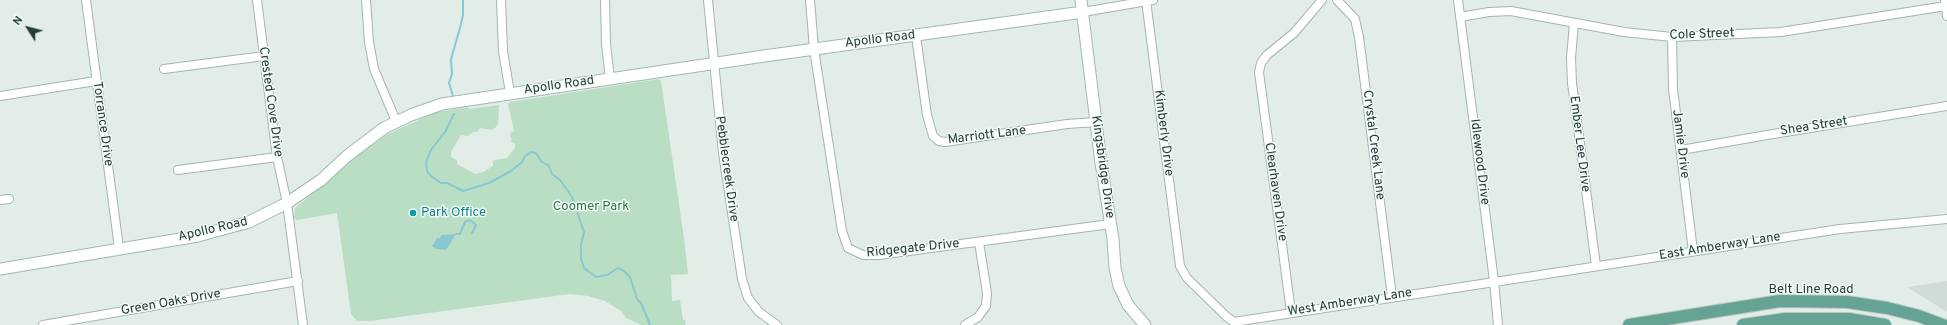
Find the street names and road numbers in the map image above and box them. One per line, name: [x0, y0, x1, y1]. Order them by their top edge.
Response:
street label: Cole Street: [1669, 26, 1735, 44]
street label: Apollo Road: [844, 28, 916, 52]
street label: Crested Cove Drive: [255, 46, 285, 158]
street label: Apollo Road: [523, 73, 595, 99]
street label: Torrance Drive: [88, 81, 116, 167]
street label: Kimberly Drive: [1150, 89, 1176, 177]
street label: Crystal Creek Lane: [1359, 89, 1387, 201]
street label: Ember Lee Drive: [1565, 95, 1593, 193]
street label: Jamie Drive: [1668, 109, 1692, 179]
street label: Shea Street: [1779, 114, 1849, 140]
street label: Pebblecreek Drive: [711, 115, 741, 223]
street label: Kingsbridge Drive: [1087, 115, 1117, 219]
street label: Idlewood Drive: [1466, 118, 1492, 206]
street label: Marriott Lane: [947, 123, 1027, 149]
street label: Clearhaven Drive: [1260, 141, 1290, 243]
street label: Apollo Road: [177, 214, 249, 246]
street label: East Amberway Lane: [1658, 230, 1782, 264]
street label: Ridgegate Drive: [866, 236, 960, 262]
street label: Belt Line Road: [1768, 282, 1854, 298]
street label: West Amberway Lane: [1287, 285, 1413, 321]
street label: Green Oaks Drive: [120, 287, 222, 319]

